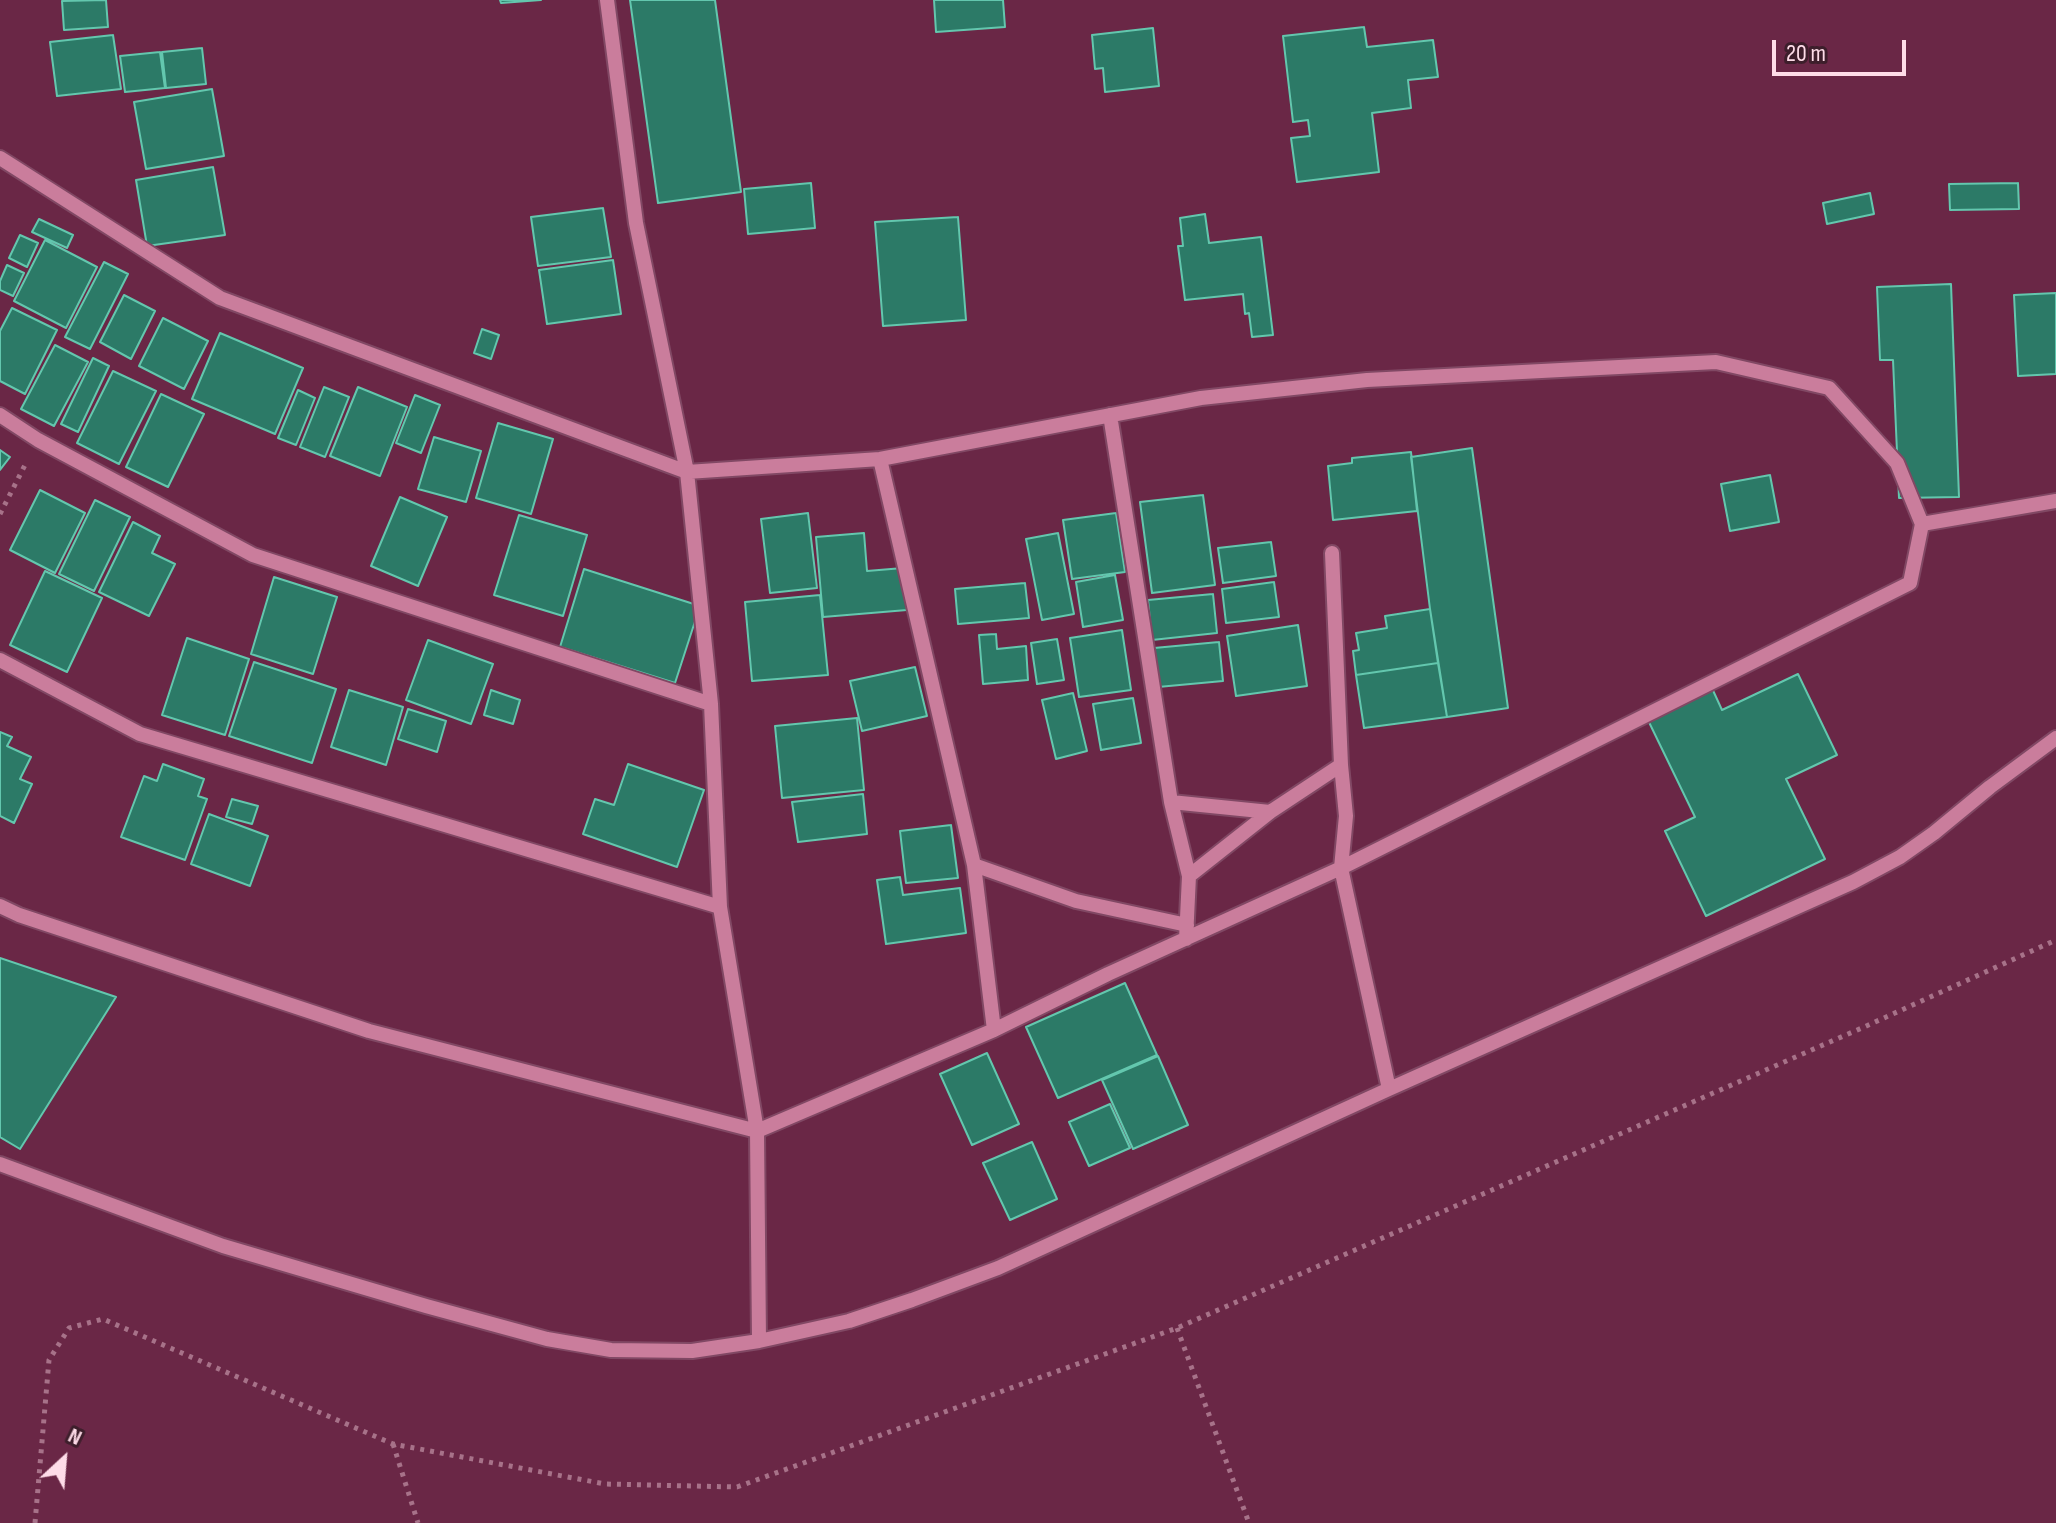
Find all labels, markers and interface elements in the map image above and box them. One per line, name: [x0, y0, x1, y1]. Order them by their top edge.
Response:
scale bar: [1776, 24, 1910, 74]
text: 20 m: [1786, 39, 1826, 68]
north arrow: [24, 1419, 104, 1499]
text: N: [64, 1422, 86, 1452]

